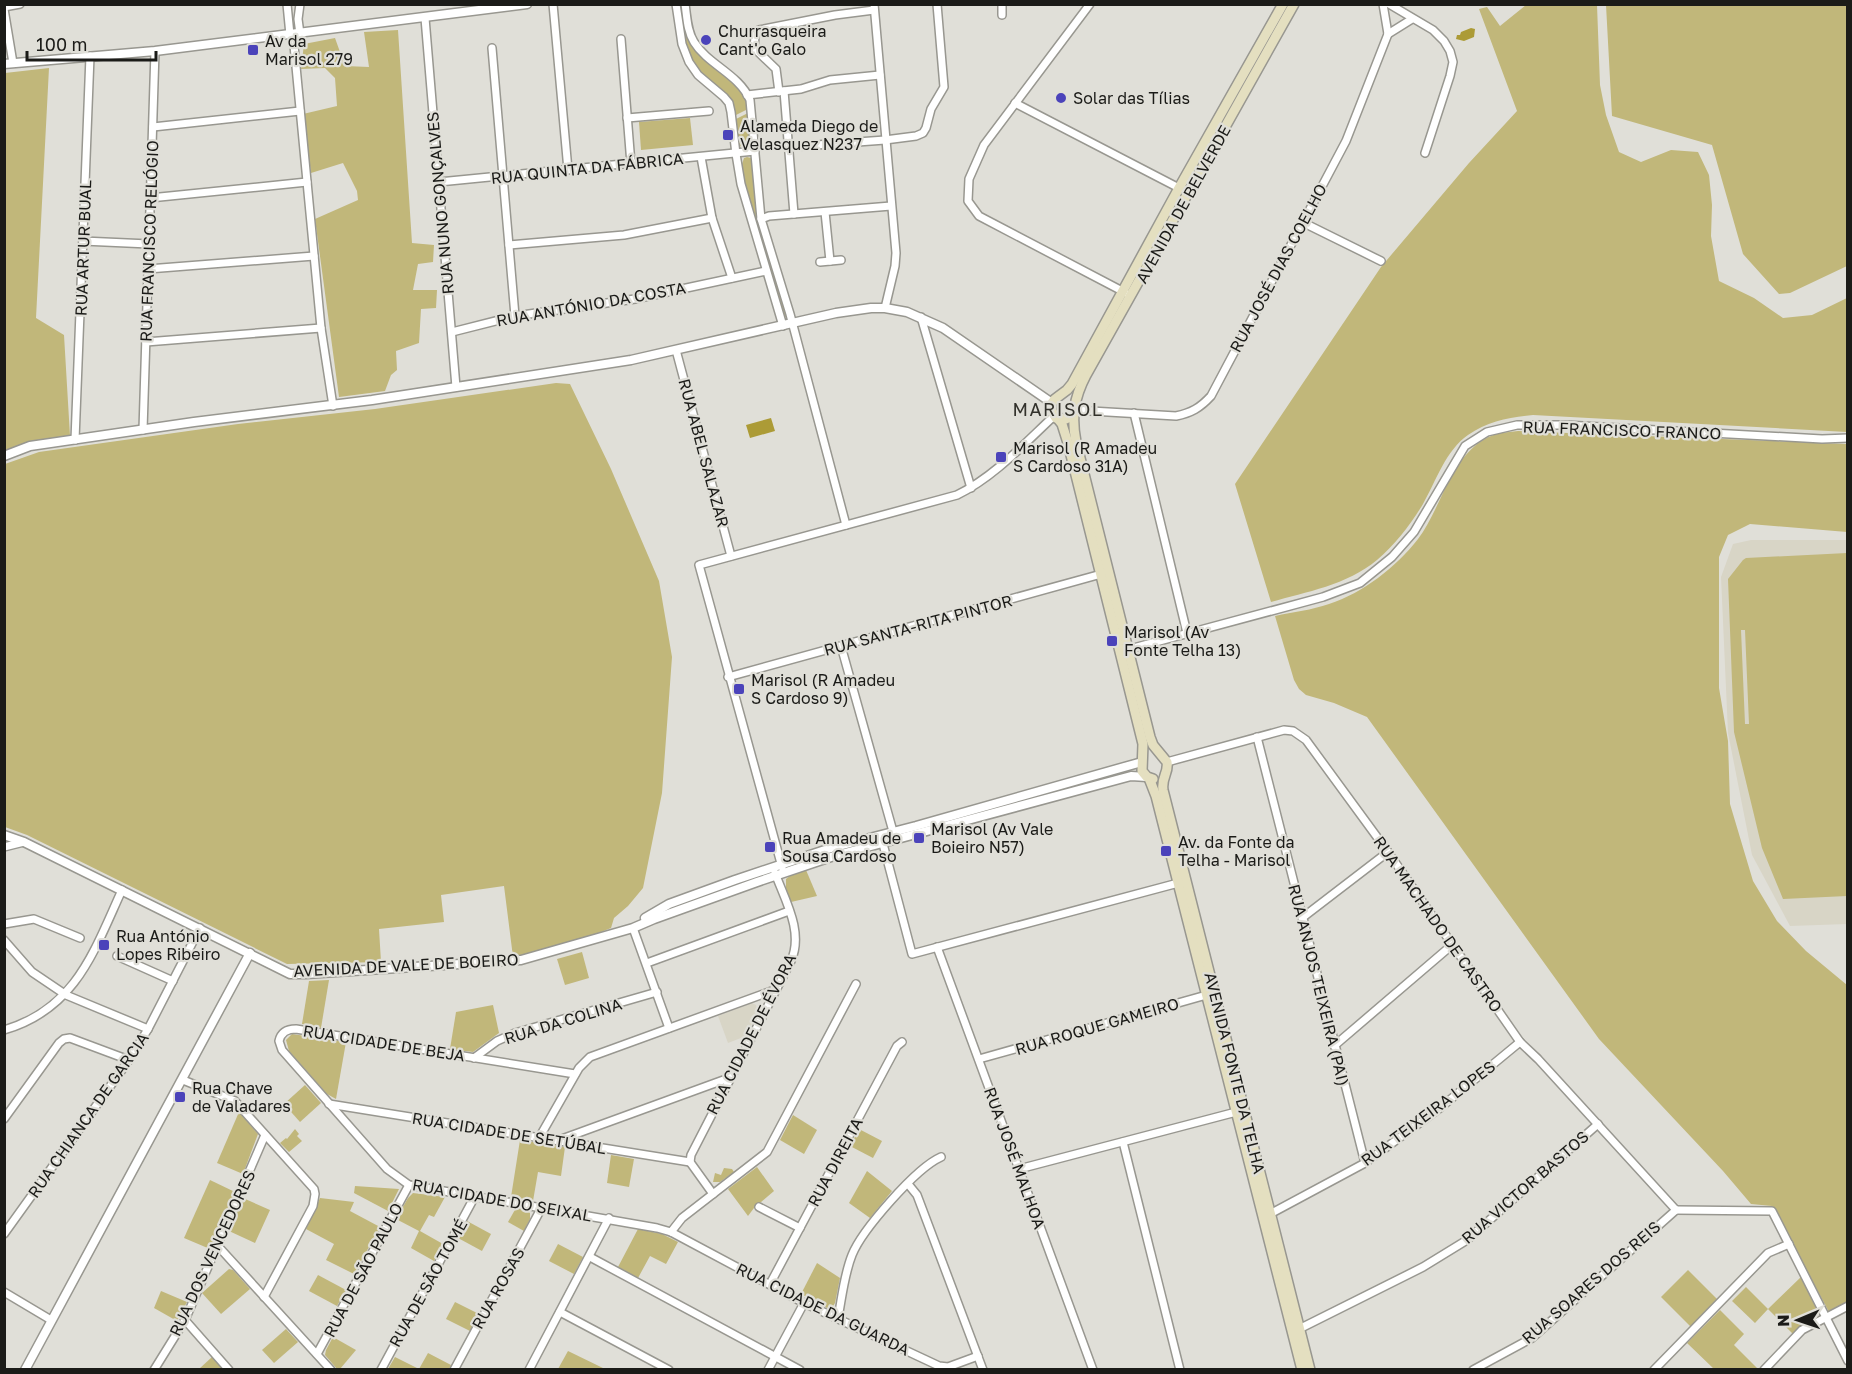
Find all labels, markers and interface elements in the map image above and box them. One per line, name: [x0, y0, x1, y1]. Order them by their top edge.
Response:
place label: Churrasqueira Cant'o Galo: [718, 21, 826, 59]
scale bar: [27, 24, 156, 62]
place label: Av da Marisol 279: [265, 31, 353, 69]
text: 100 m: [36, 33, 87, 55]
marker: Churrasqueira Cant'o Galo: [699, 33, 713, 47]
marker: Av da Marisol 279: [246, 43, 260, 57]
place label: Solar das Tílias: [1073, 88, 1190, 108]
marker: Solar das Tílias: [1054, 91, 1068, 105]
street label: RUA NUNO GONÇALVES: [422, 111, 458, 295]
place label: Alameda Diego de Velasquez N237: [740, 116, 878, 154]
street label: AVENIDA DE BELVERDE: [1131, 121, 1235, 287]
marker: Alameda Diego de Velasquez N237: [721, 128, 735, 142]
street label: RUA FRANCISCO RELÓGIO: [135, 140, 163, 342]
street label: RUA QUINTA DA FÁBRICA: [490, 148, 685, 188]
street label: RUA ARTUR BUAL: [71, 180, 95, 316]
street label: RUA JOSÉ DIAS COELHO: [1225, 180, 1331, 356]
street label: RUA ANTÓNIO DA COSTA: [495, 277, 687, 330]
street label: RUA ABEL SALAZAR: [675, 376, 734, 530]
district label: MARISOL: [1012, 398, 1104, 420]
street label: RUA FRANCISCO FRANCO: [1522, 417, 1722, 443]
place label: Marisol (R Amadeu S Cardoso 31A): [1013, 438, 1157, 476]
marker: Marisol (R Amadeu S Cardoso 31A): [994, 450, 1008, 464]
street label: RUA SANTA-RITA PINTOR: [822, 590, 1015, 660]
place label: Marisol (Av Fonte Telha 13): [1124, 622, 1241, 660]
marker: Marisol (Av Fonte Telha 13): [1105, 634, 1119, 648]
place label: Marisol (R Amadeu S Cardoso 9): [751, 670, 895, 708]
marker: Marisol (R Amadeu S Cardoso 9): [732, 682, 746, 696]
place label: Marisol (Av Vale Boieiro N57): [931, 819, 1053, 857]
place label: Rua Amadeu de Sousa Cardoso: [782, 828, 901, 866]
marker: Marisol (Av Vale Boieiro N57): [912, 831, 926, 845]
place label: Av. da Fonte da Telha - Marisol: [1178, 832, 1295, 870]
street label: RUA MACHADO DE CASTRO: [1369, 832, 1507, 1016]
marker: Rua Amadeu de Sousa Cardoso: [763, 840, 777, 854]
marker: Av. da Fonte da Telha - Marisol: [1159, 844, 1173, 858]
street label: RUA ANJOS TEIXEIRA (PAI): [1284, 882, 1354, 1088]
place label: Rua António Lopes Ribeiro: [116, 926, 220, 964]
marker: Rua António Lopes Ribeiro: [97, 938, 111, 952]
street label: AVENIDA DE VALE DE BOEIRO: [293, 949, 519, 981]
street label: RUA CIDADE DE ÉVORA: [702, 950, 800, 1118]
street label: AVENIDA FONTE DA TELHA: [1200, 970, 1270, 1176]
street label: RUA ROQUE GAMEIRO: [1013, 993, 1181, 1059]
street label: RUA DA COLINA: [502, 994, 625, 1048]
street label: RUA CIDADE DE BEJA: [302, 1020, 467, 1066]
street label: RUA CHIANCA DE GARCIA: [23, 1028, 153, 1201]
street label: RUA TEIXEIRA LOPES: [1357, 1056, 1499, 1170]
place label: Rua Chave de Valadares: [192, 1078, 291, 1116]
street label: RUA JOSÉ MALHOA: [980, 1084, 1050, 1232]
marker: Rua Chave de Valadares: [173, 1090, 187, 1104]
street label: RUA CIDADE DE SETÚBAL: [411, 1108, 607, 1158]
street label: RUA DIREITA: [803, 1114, 867, 1210]
street label: RUA VICTOR BASTOS: [1457, 1126, 1593, 1248]
street label: RUA DOS VENCEDORES: [165, 1167, 259, 1339]
street label: RUA CIDADE DO SEIXAL: [411, 1174, 593, 1226]
street label: RUA DE SÃO PAULO: [319, 1199, 407, 1341]
street label: RUA DE SÃO TOMÉ: [385, 1216, 471, 1350]
street label: RUA SOARES DOS REIS: [1518, 1216, 1664, 1348]
street label: RUA ROSAS: [467, 1244, 529, 1332]
street label: RUA CIDADE DA GUARDA: [733, 1258, 913, 1360]
north arrow: [1768, 1290, 1828, 1350]
text: N: [1773, 1314, 1793, 1327]

